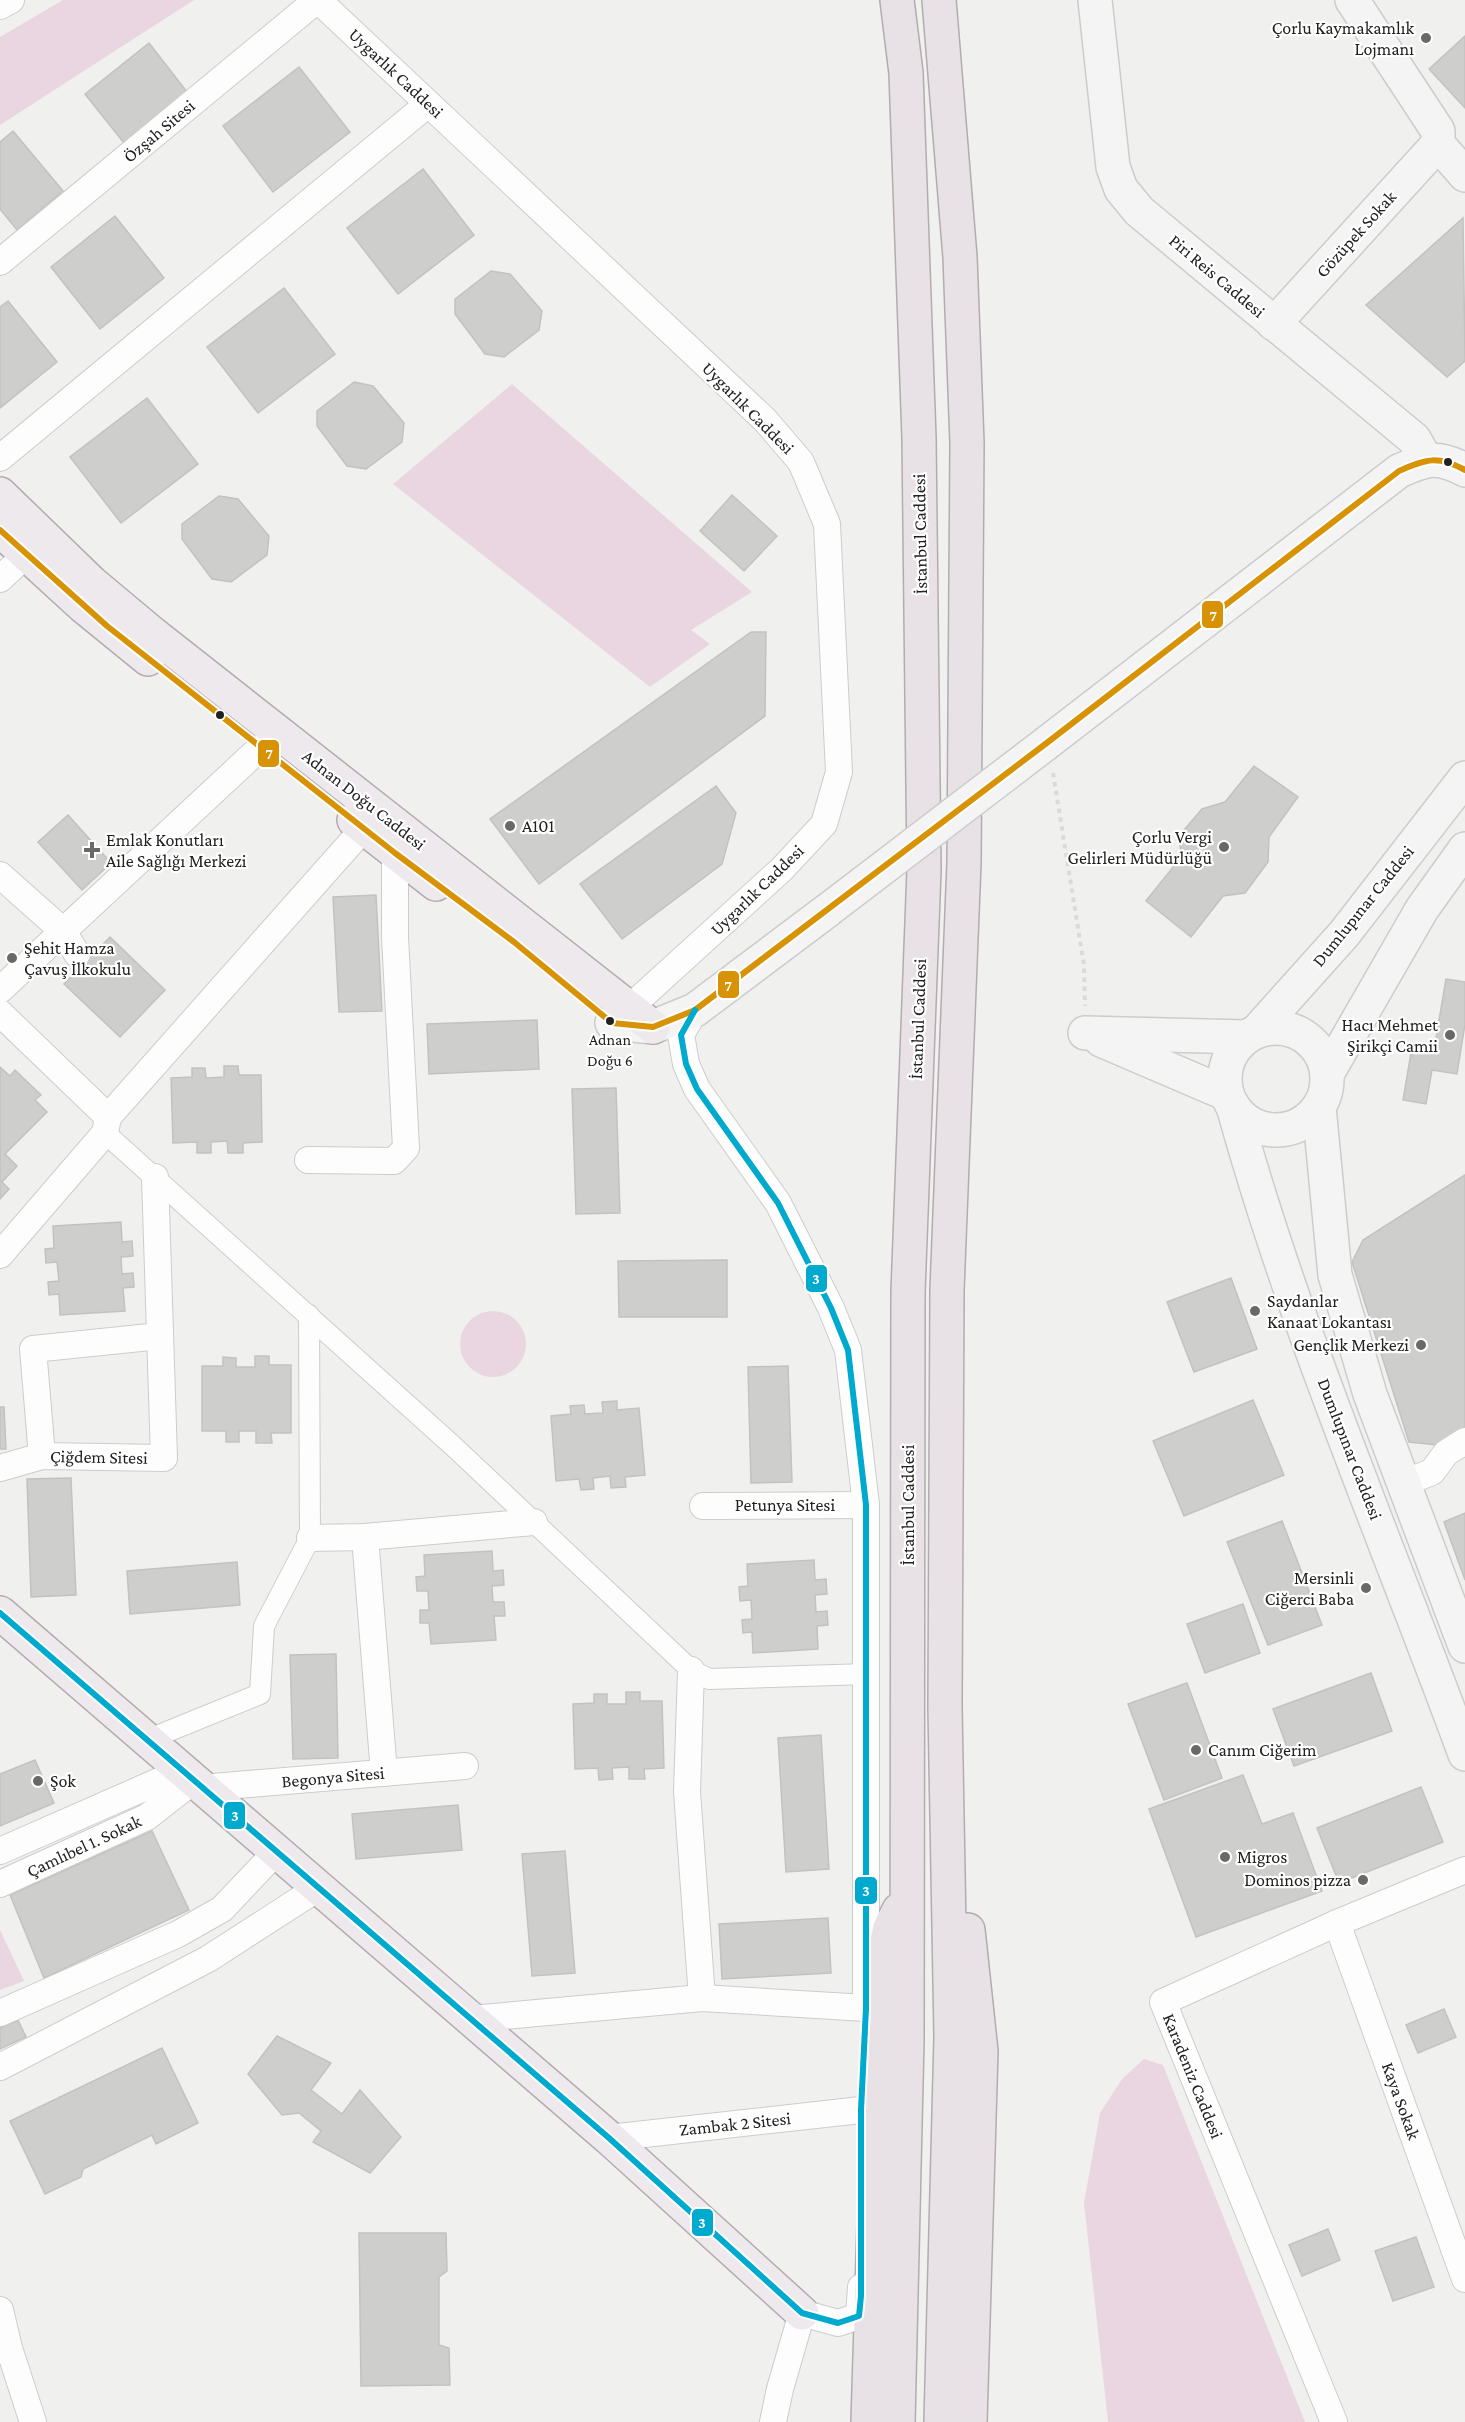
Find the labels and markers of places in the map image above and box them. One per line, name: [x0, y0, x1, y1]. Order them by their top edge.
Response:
place label: Çorlu Kaymakamlık Lojmanı: [1272, 18, 1414, 60]
marker: Çorlu Kaymakamlık Lojmanı: [1419, 31, 1433, 45]
unlabelled marker: [1442, 456, 1454, 468]
unlabelled marker: [214, 709, 226, 721]
place label: A101: [522, 816, 554, 836]
marker: A101: [503, 819, 517, 833]
place label: Çorlu Vergi Gelirleri Müdürlüğü: [1068, 827, 1212, 868]
place label: Emlak Konutları Aile Sağlığı Merkezi: [106, 830, 247, 871]
marker: Çorlu Vergi Gelirleri Müdürlüğü: [1217, 840, 1231, 854]
marker: Emlak Konutları Aile Sağlığı Merkezi: [83, 841, 101, 859]
place label: Şehit Hamza Çavuş İlkokulu: [24, 938, 131, 979]
marker: Şehit Hamza Çavuş İlkokulu: [5, 951, 19, 965]
marker: Adnan Doğu 6: [604, 1015, 616, 1027]
place label: Hacı Mehmet Şirikçi Camii: [1341, 1015, 1439, 1056]
marker: Hacı Mehmet Şirikçi Camii: [1443, 1028, 1457, 1042]
place label: Adnan Doğu 6: [587, 1031, 633, 1070]
place label: Saydanlar Kanaat Lokantası: [1267, 1291, 1392, 1332]
marker: Saydanlar Kanaat Lokantası: [1248, 1304, 1262, 1318]
place label: Gençlik Merkezi: [1293, 1335, 1409, 1355]
marker: Gençlik Merkezi: [1414, 1338, 1428, 1352]
place label: Mersinli Ciğerci Baba: [1265, 1568, 1354, 1609]
marker: Mersinli Ciğerci Baba: [1359, 1581, 1373, 1595]
place label: Canım Ciğerim: [1208, 1740, 1317, 1760]
marker: Canım Ciğerim: [1189, 1743, 1203, 1757]
place label: Şok: [50, 1771, 76, 1791]
marker: Şok: [31, 1774, 45, 1788]
place label: Migros: [1237, 1847, 1287, 1867]
marker: Migros: [1218, 1850, 1232, 1864]
place label: Dominos pizza: [1244, 1870, 1351, 1890]
marker: Dominos pizza: [1356, 1873, 1370, 1887]

